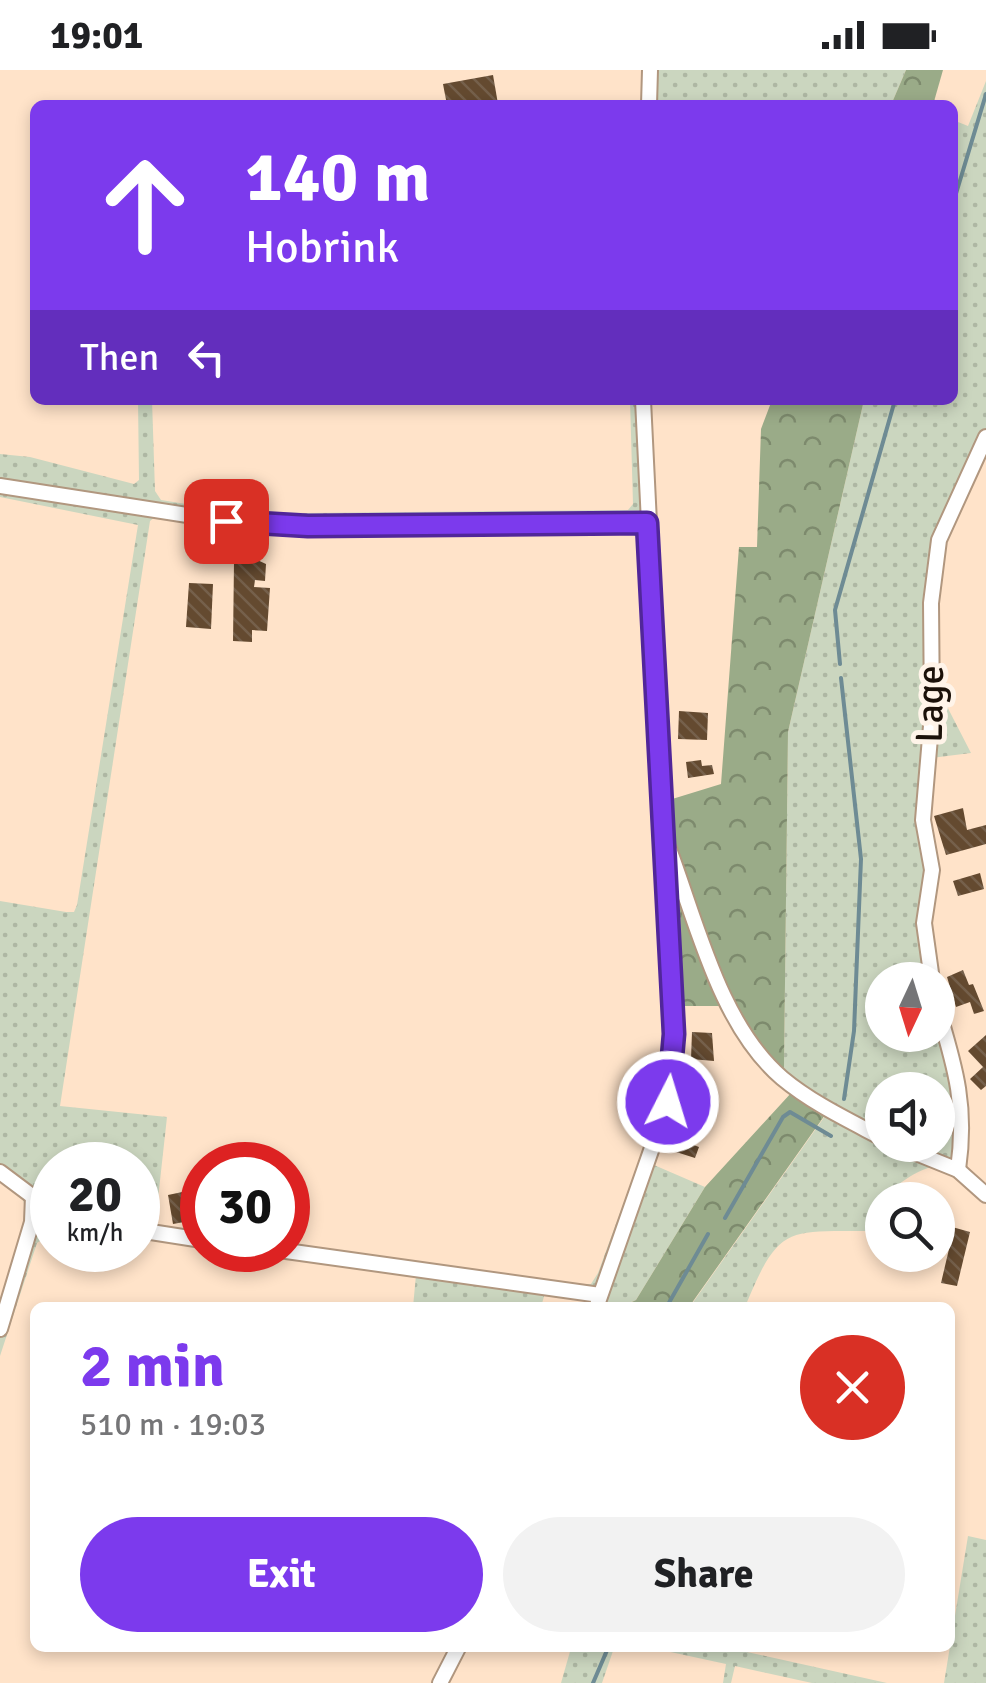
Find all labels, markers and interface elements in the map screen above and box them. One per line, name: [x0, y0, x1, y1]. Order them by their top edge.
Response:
text: 19:01: [50, 12, 143, 59]
text: 140 m: [245, 134, 430, 220]
icon: ahead: [80, 140, 210, 270]
text: Hobrink: [245, 220, 399, 275]
icon: left: [179, 330, 234, 385]
text: Then: [80, 334, 159, 381]
pin: [184, 479, 269, 564]
icon: arrive: [199, 494, 254, 549]
street label: Lage: [906, 665, 954, 743]
north arrow: [865, 962, 955, 1052]
map controls: [865, 962, 955, 1272]
position arrow: [616, 1050, 720, 1154]
button: sound: [865, 1072, 955, 1162]
speed limit sign: 30: [180, 1142, 310, 1272]
text: 20: [68, 1164, 122, 1226]
button: search: [865, 1182, 955, 1272]
text: km/h: [67, 1217, 123, 1248]
text: 2 min: [80, 1330, 225, 1404]
button: close: [800, 1335, 905, 1440]
text: 510 m · 19:03: [80, 1405, 266, 1444]
button: Exit: [80, 1517, 483, 1632]
button: Share: [503, 1517, 905, 1632]

